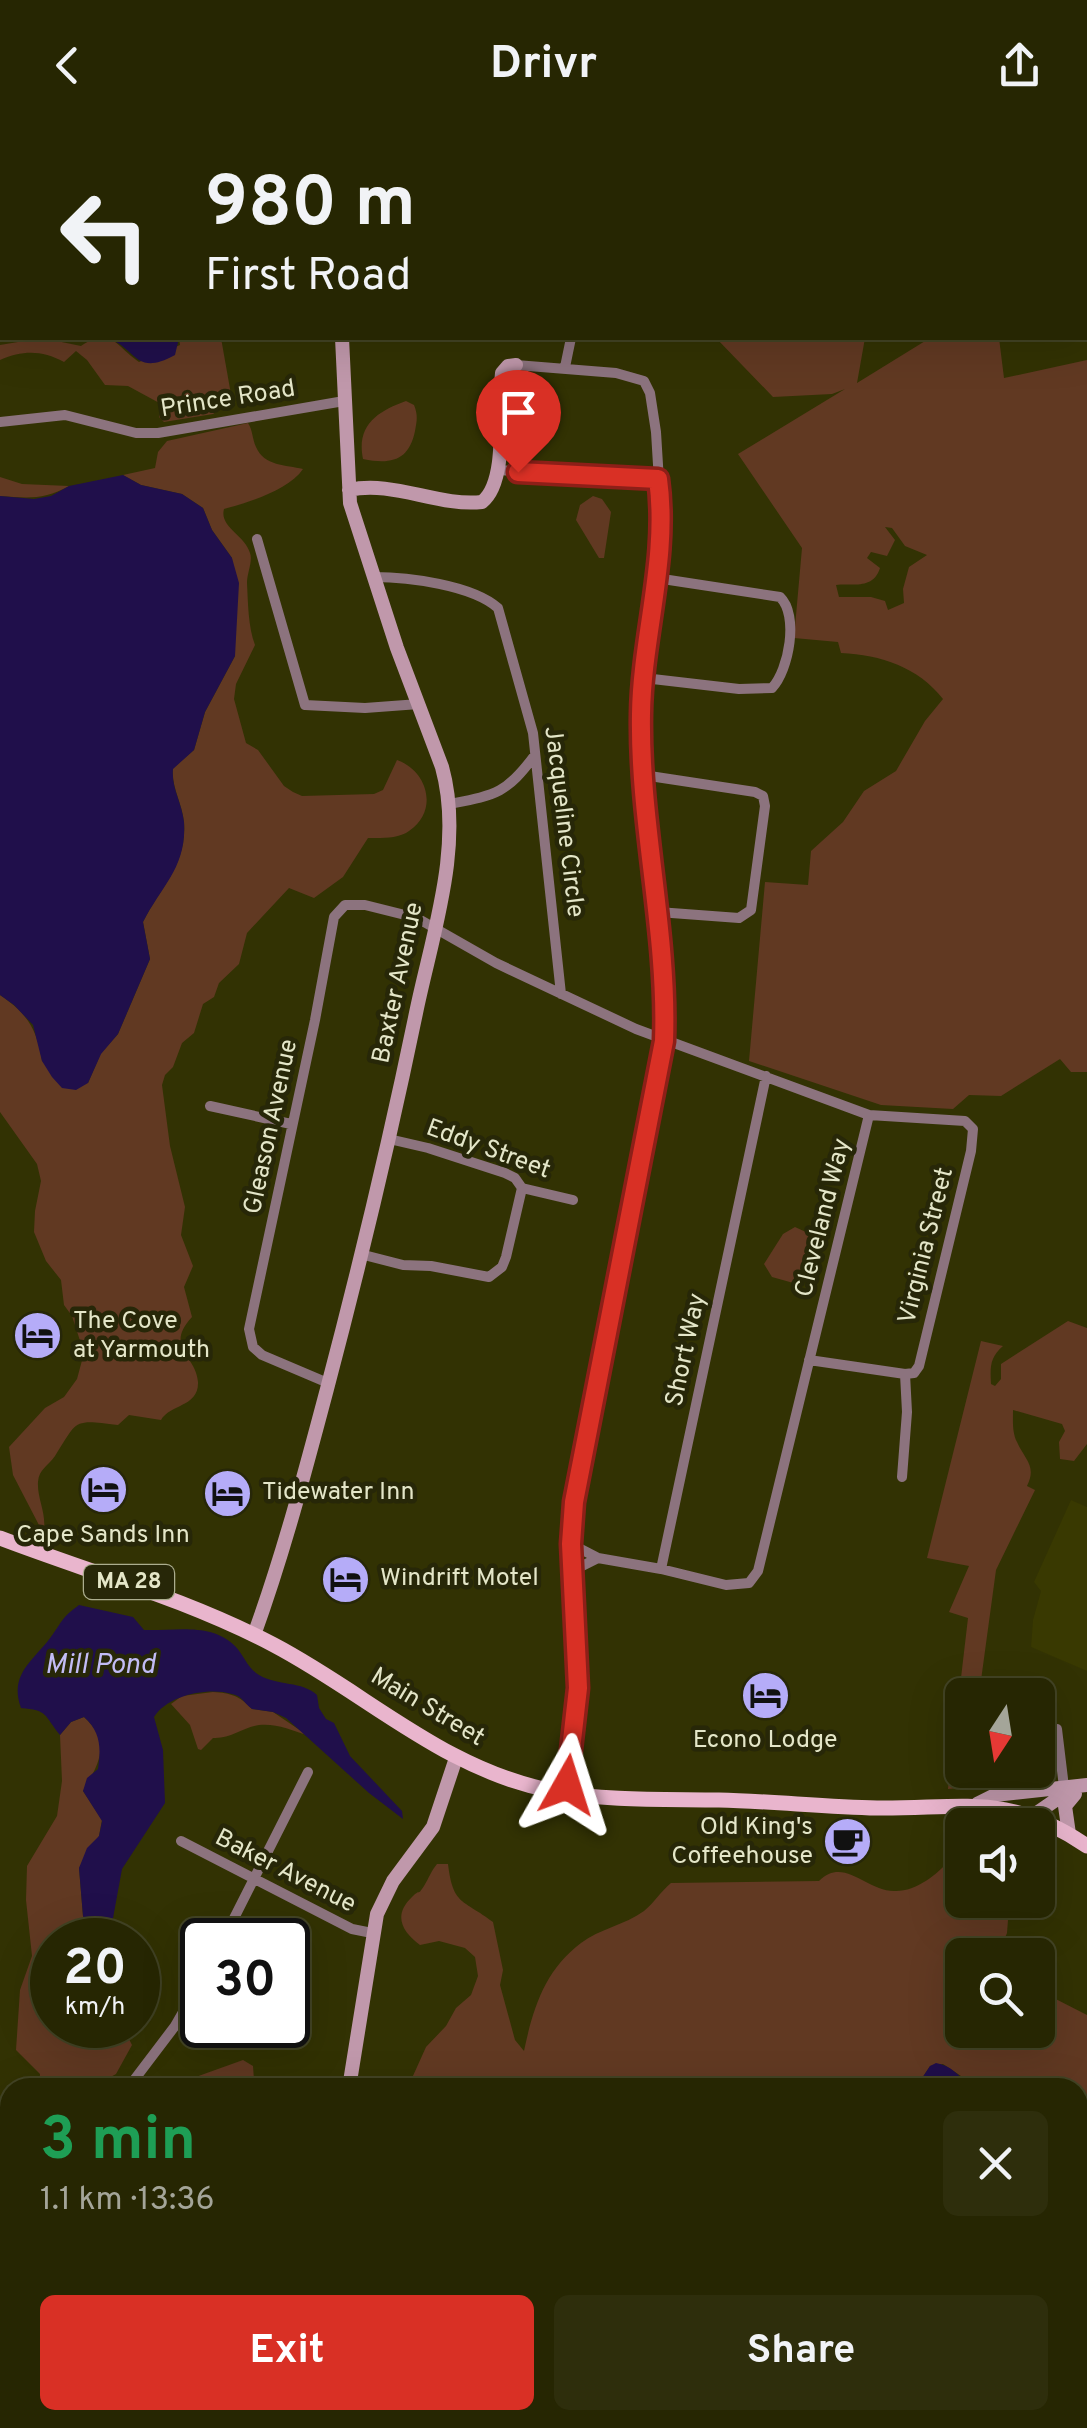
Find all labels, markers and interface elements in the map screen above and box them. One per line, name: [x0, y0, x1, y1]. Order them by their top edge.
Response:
text: Drivr: [490, 37, 597, 94]
icon: back: [40, 38, 95, 93]
icon: share: [992, 38, 1047, 93]
text: 980 m: [205, 162, 416, 251]
icon: left: [40, 170, 170, 300]
text: First Road: [205, 249, 411, 306]
pin: [476, 370, 561, 473]
street label: Prince Road: [158, 374, 298, 426]
icon: arrive: [491, 385, 546, 440]
street label: Jacqueline Circle: [535, 725, 591, 919]
street label: Baxter Avenue: [366, 900, 432, 1066]
street label: Gleason Avenue: [238, 1037, 306, 1217]
street label: Eddy Street: [421, 1113, 555, 1187]
street label: Cleveland Way: [789, 1135, 859, 1301]
street label: Virginia Street: [892, 1164, 962, 1328]
street label: Short Way: [659, 1290, 715, 1410]
place label: The Cove at Yarmouth: [73, 1306, 210, 1367]
hotel icon: The Cove at Yarmouth: [12, 1310, 64, 1362]
hotel icon: Cape Sands Inn: [77, 1464, 129, 1516]
hotel icon: Tidewater Inn: [201, 1467, 253, 1519]
place label: Tidewater Inn: [262, 1477, 415, 1509]
place label: Cape Sands Inn: [16, 1520, 190, 1552]
hotel icon: Windrift Motel: [319, 1553, 371, 1605]
place label: Windrift Motel: [380, 1563, 539, 1595]
road number: MA 28: [84, 1565, 174, 1599]
water label: Mill Pond: [45, 1648, 157, 1684]
street label: Main Street: [364, 1661, 490, 1755]
hotel icon: Econo Lodge: [739, 1669, 791, 1721]
north arrow: [945, 1678, 1055, 1788]
map controls: [945, 1678, 1055, 2048]
place label: Econo Lodge: [693, 1725, 837, 1757]
position arrow: [515, 1733, 619, 1837]
button: sound: [945, 1808, 1055, 1918]
place label: Old King's Coffeehouse: [671, 1812, 813, 1873]
cafe icon: Old King's Coffeehouse: [822, 1816, 874, 1868]
street label: Baker Avenue: [209, 1823, 361, 1921]
speed limit sign: 30: [180, 1918, 310, 2048]
button: search: [945, 1938, 1055, 2048]
text: 20: [63, 1939, 127, 2002]
text: km/h: [65, 1992, 125, 2024]
text: 3 min: [40, 2105, 196, 2181]
button: close: [943, 2111, 1048, 2216]
text: 1.1 km · 13:36: [40, 2181, 215, 2221]
button: Exit: [40, 2295, 534, 2410]
button: Share: [554, 2295, 1048, 2410]

